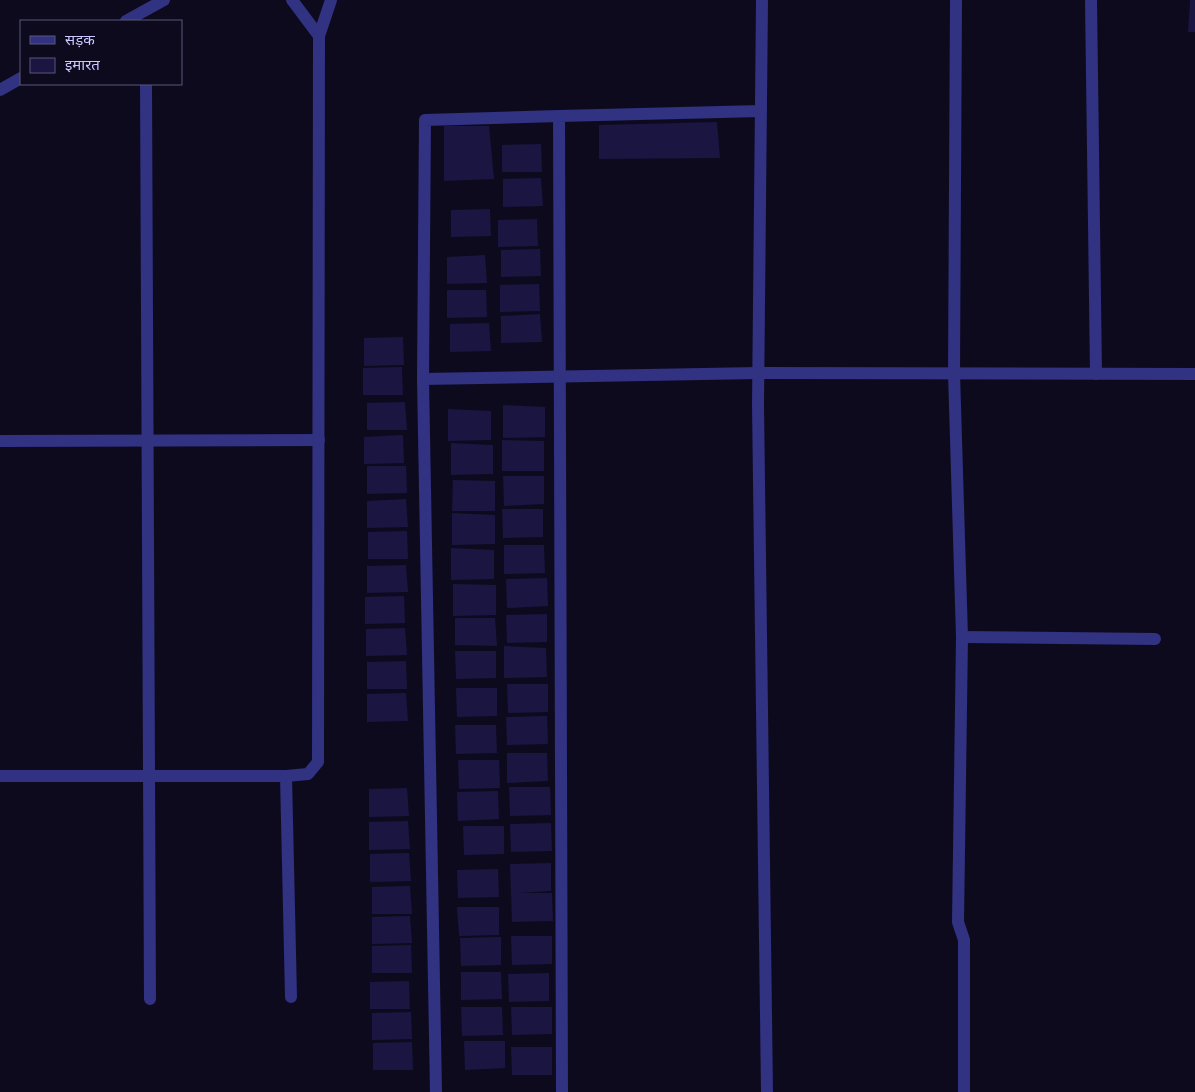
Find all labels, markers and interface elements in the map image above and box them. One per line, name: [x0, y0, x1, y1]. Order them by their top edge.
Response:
legend: [20, 20, 182, 85]
text: सड़क: [65, 31, 95, 49]
text: इमारत: [65, 56, 100, 74]

